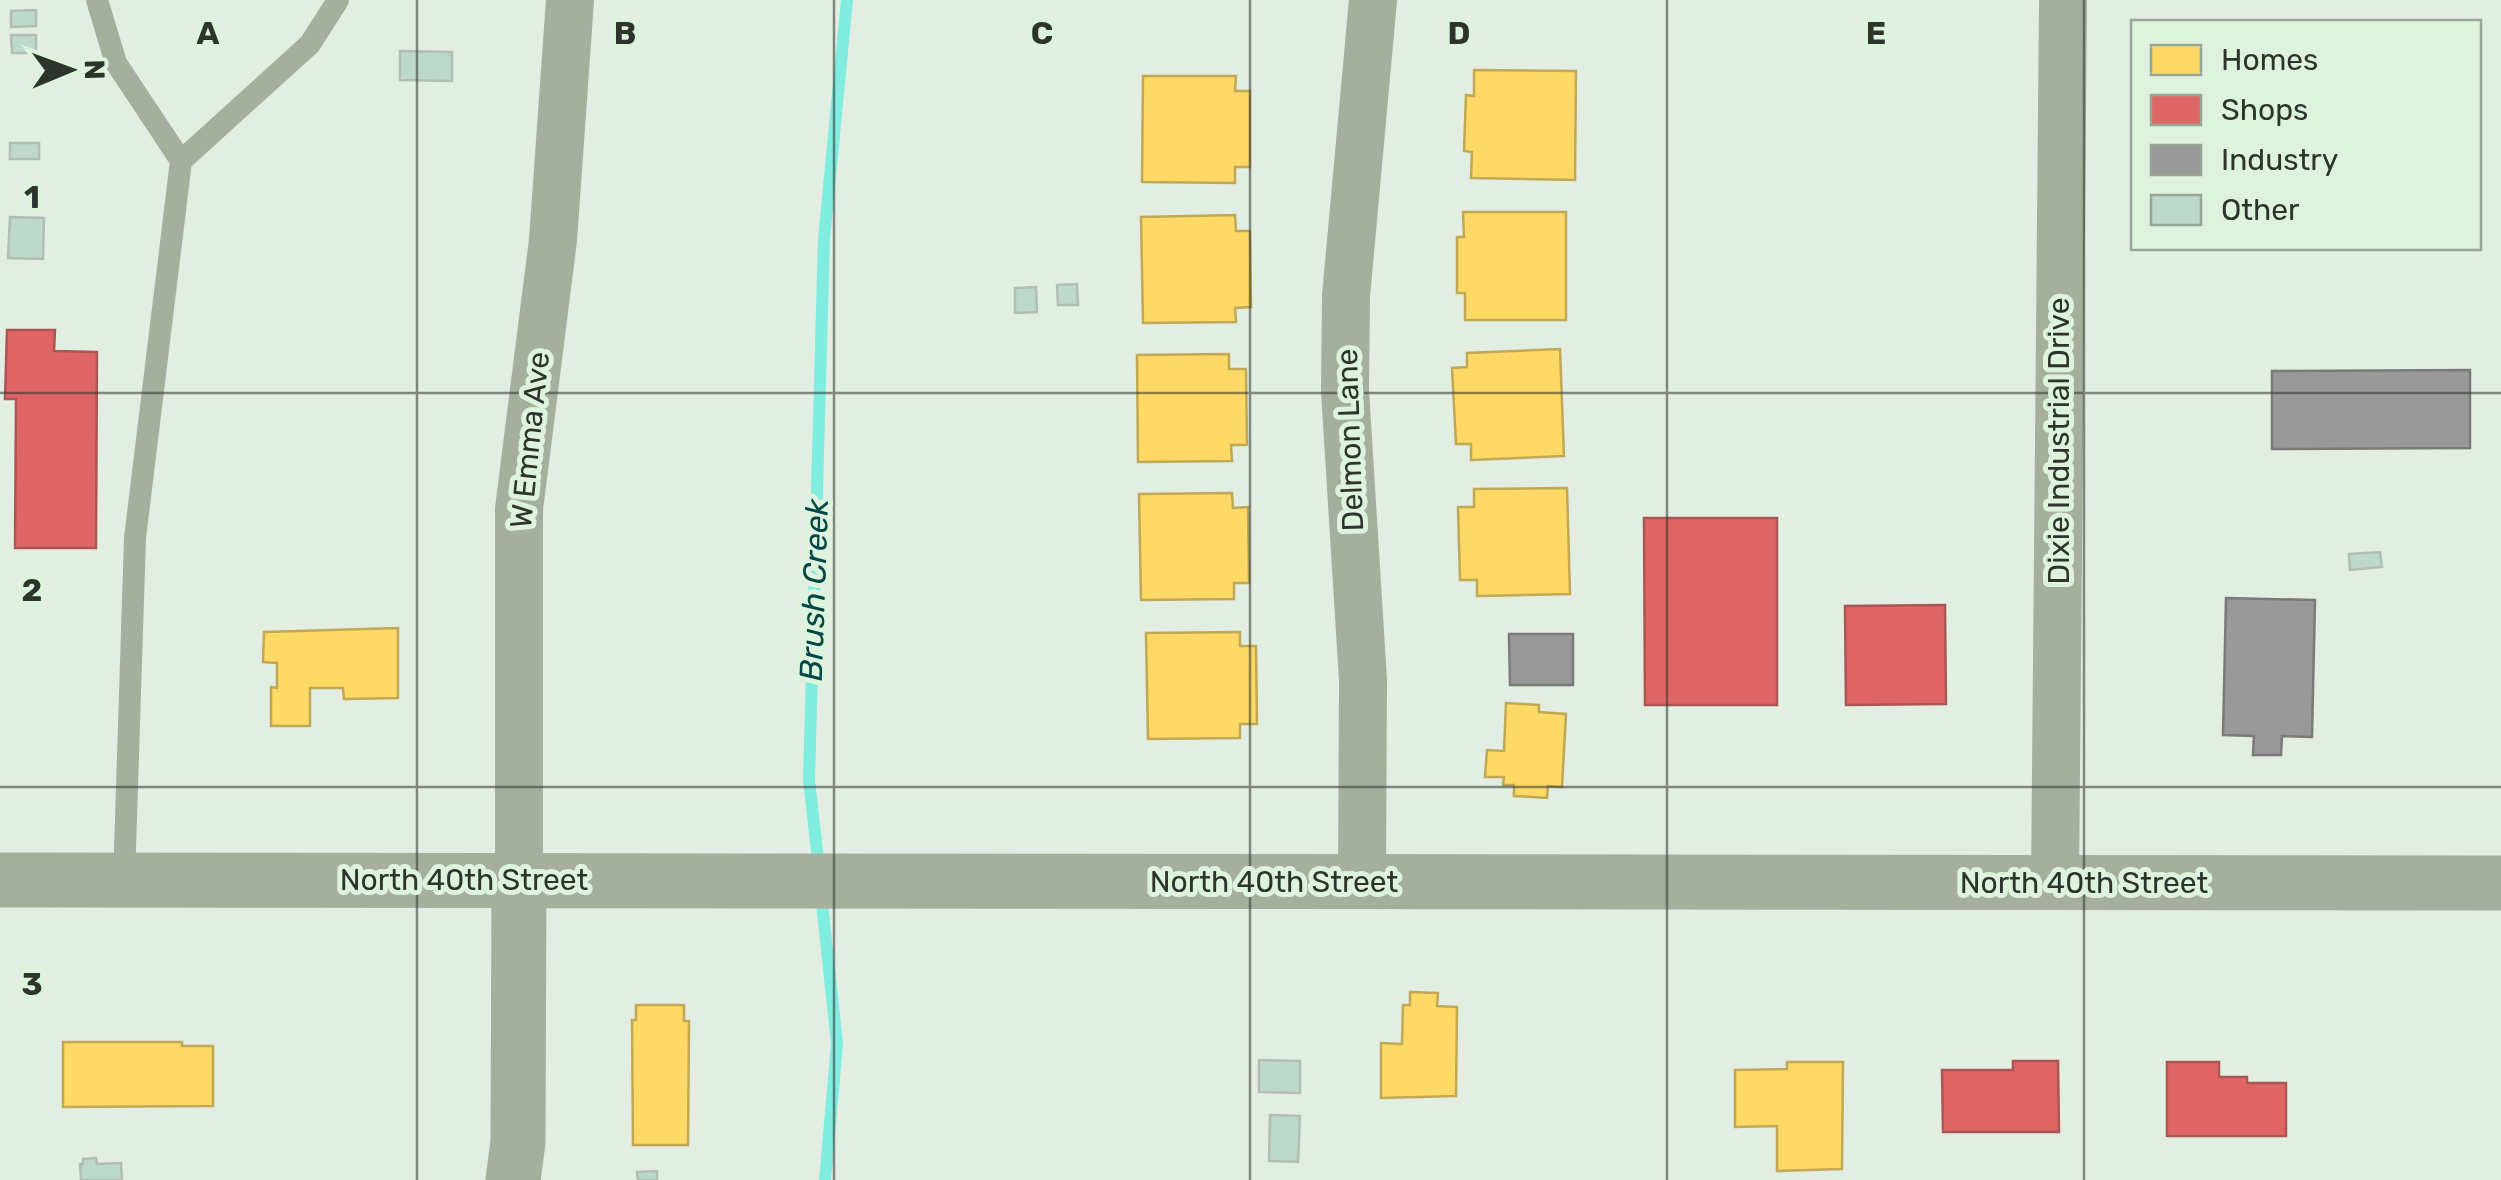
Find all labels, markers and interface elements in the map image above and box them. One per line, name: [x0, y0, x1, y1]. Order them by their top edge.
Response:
text: A: [197, 14, 220, 52]
text: B: [614, 14, 636, 52]
text: C: [1031, 14, 1053, 52]
text: D: [1448, 14, 1470, 52]
text: E: [1866, 14, 1886, 52]
north arrow: [20, 20, 120, 120]
legend: [2131, 20, 2481, 250]
text: Homes: [2221, 42, 2318, 78]
text: N: [78, 59, 111, 80]
text: Shops: [2221, 92, 2308, 128]
text: Industry: [2221, 142, 2338, 178]
text: 1: [24, 178, 40, 216]
text: Other: [2221, 192, 2300, 228]
street label: Dixie Industrial Drive: [2041, 298, 2077, 584]
street label: Delmon Lane: [1329, 348, 1371, 532]
street label: W Emma Ave: [503, 350, 557, 530]
water label: Brush Creek: [792, 498, 836, 682]
text: 2: [22, 571, 42, 609]
street label: North 40th Street: [340, 862, 589, 898]
street label: North 40th Street: [1150, 864, 1399, 900]
street label: North 40th Street: [1960, 865, 2209, 901]
text: 3: [21, 965, 43, 1003]

